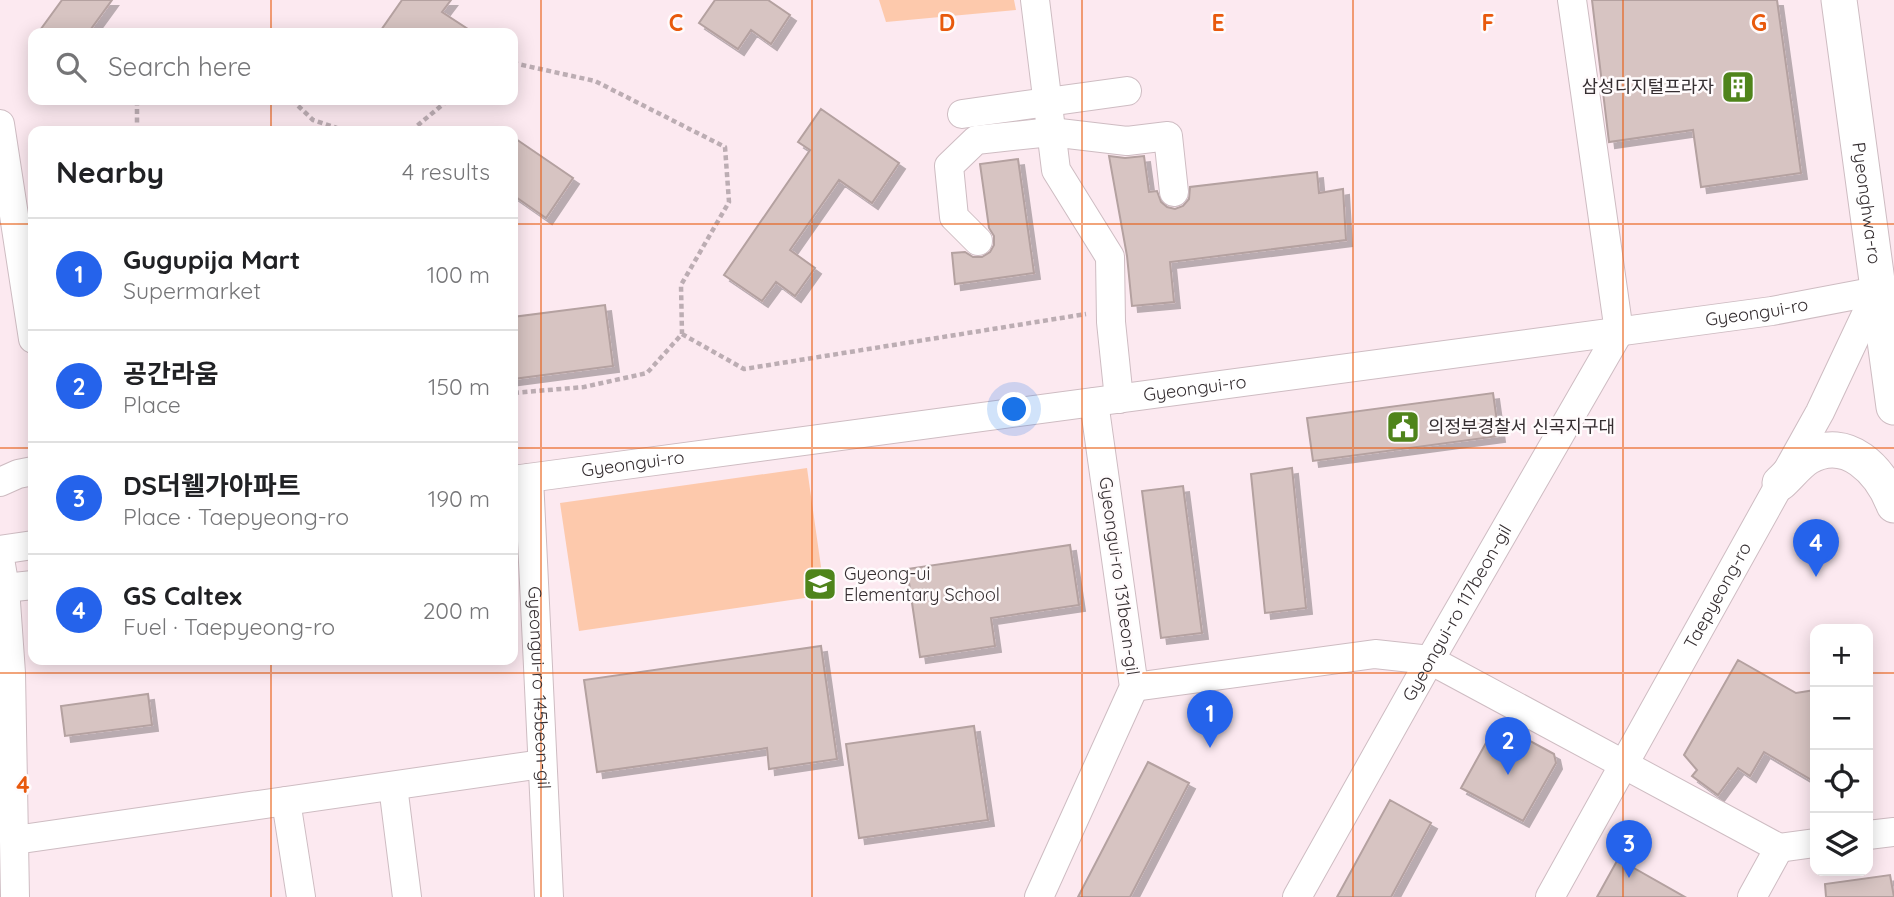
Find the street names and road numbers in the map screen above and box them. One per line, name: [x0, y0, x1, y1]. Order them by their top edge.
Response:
street label: Pyeonghwa-ro: [1847, 141, 1887, 266]
street label: Gyeongui-ro: [1704, 292, 1810, 331]
street label: Gyeongui-ro: [1142, 370, 1248, 406]
street label: Gyeongui-ro: [580, 445, 686, 482]
street label: Gyeongui-ro 131beon-gil: [1094, 475, 1145, 677]
street label: Gyeongui-ro 117beon-gil: [1397, 520, 1517, 705]
street label: Taepyeong-ro: [1679, 538, 1756, 653]
street label: Gyeongui-ro 145beon-gil: [523, 586, 556, 790]

